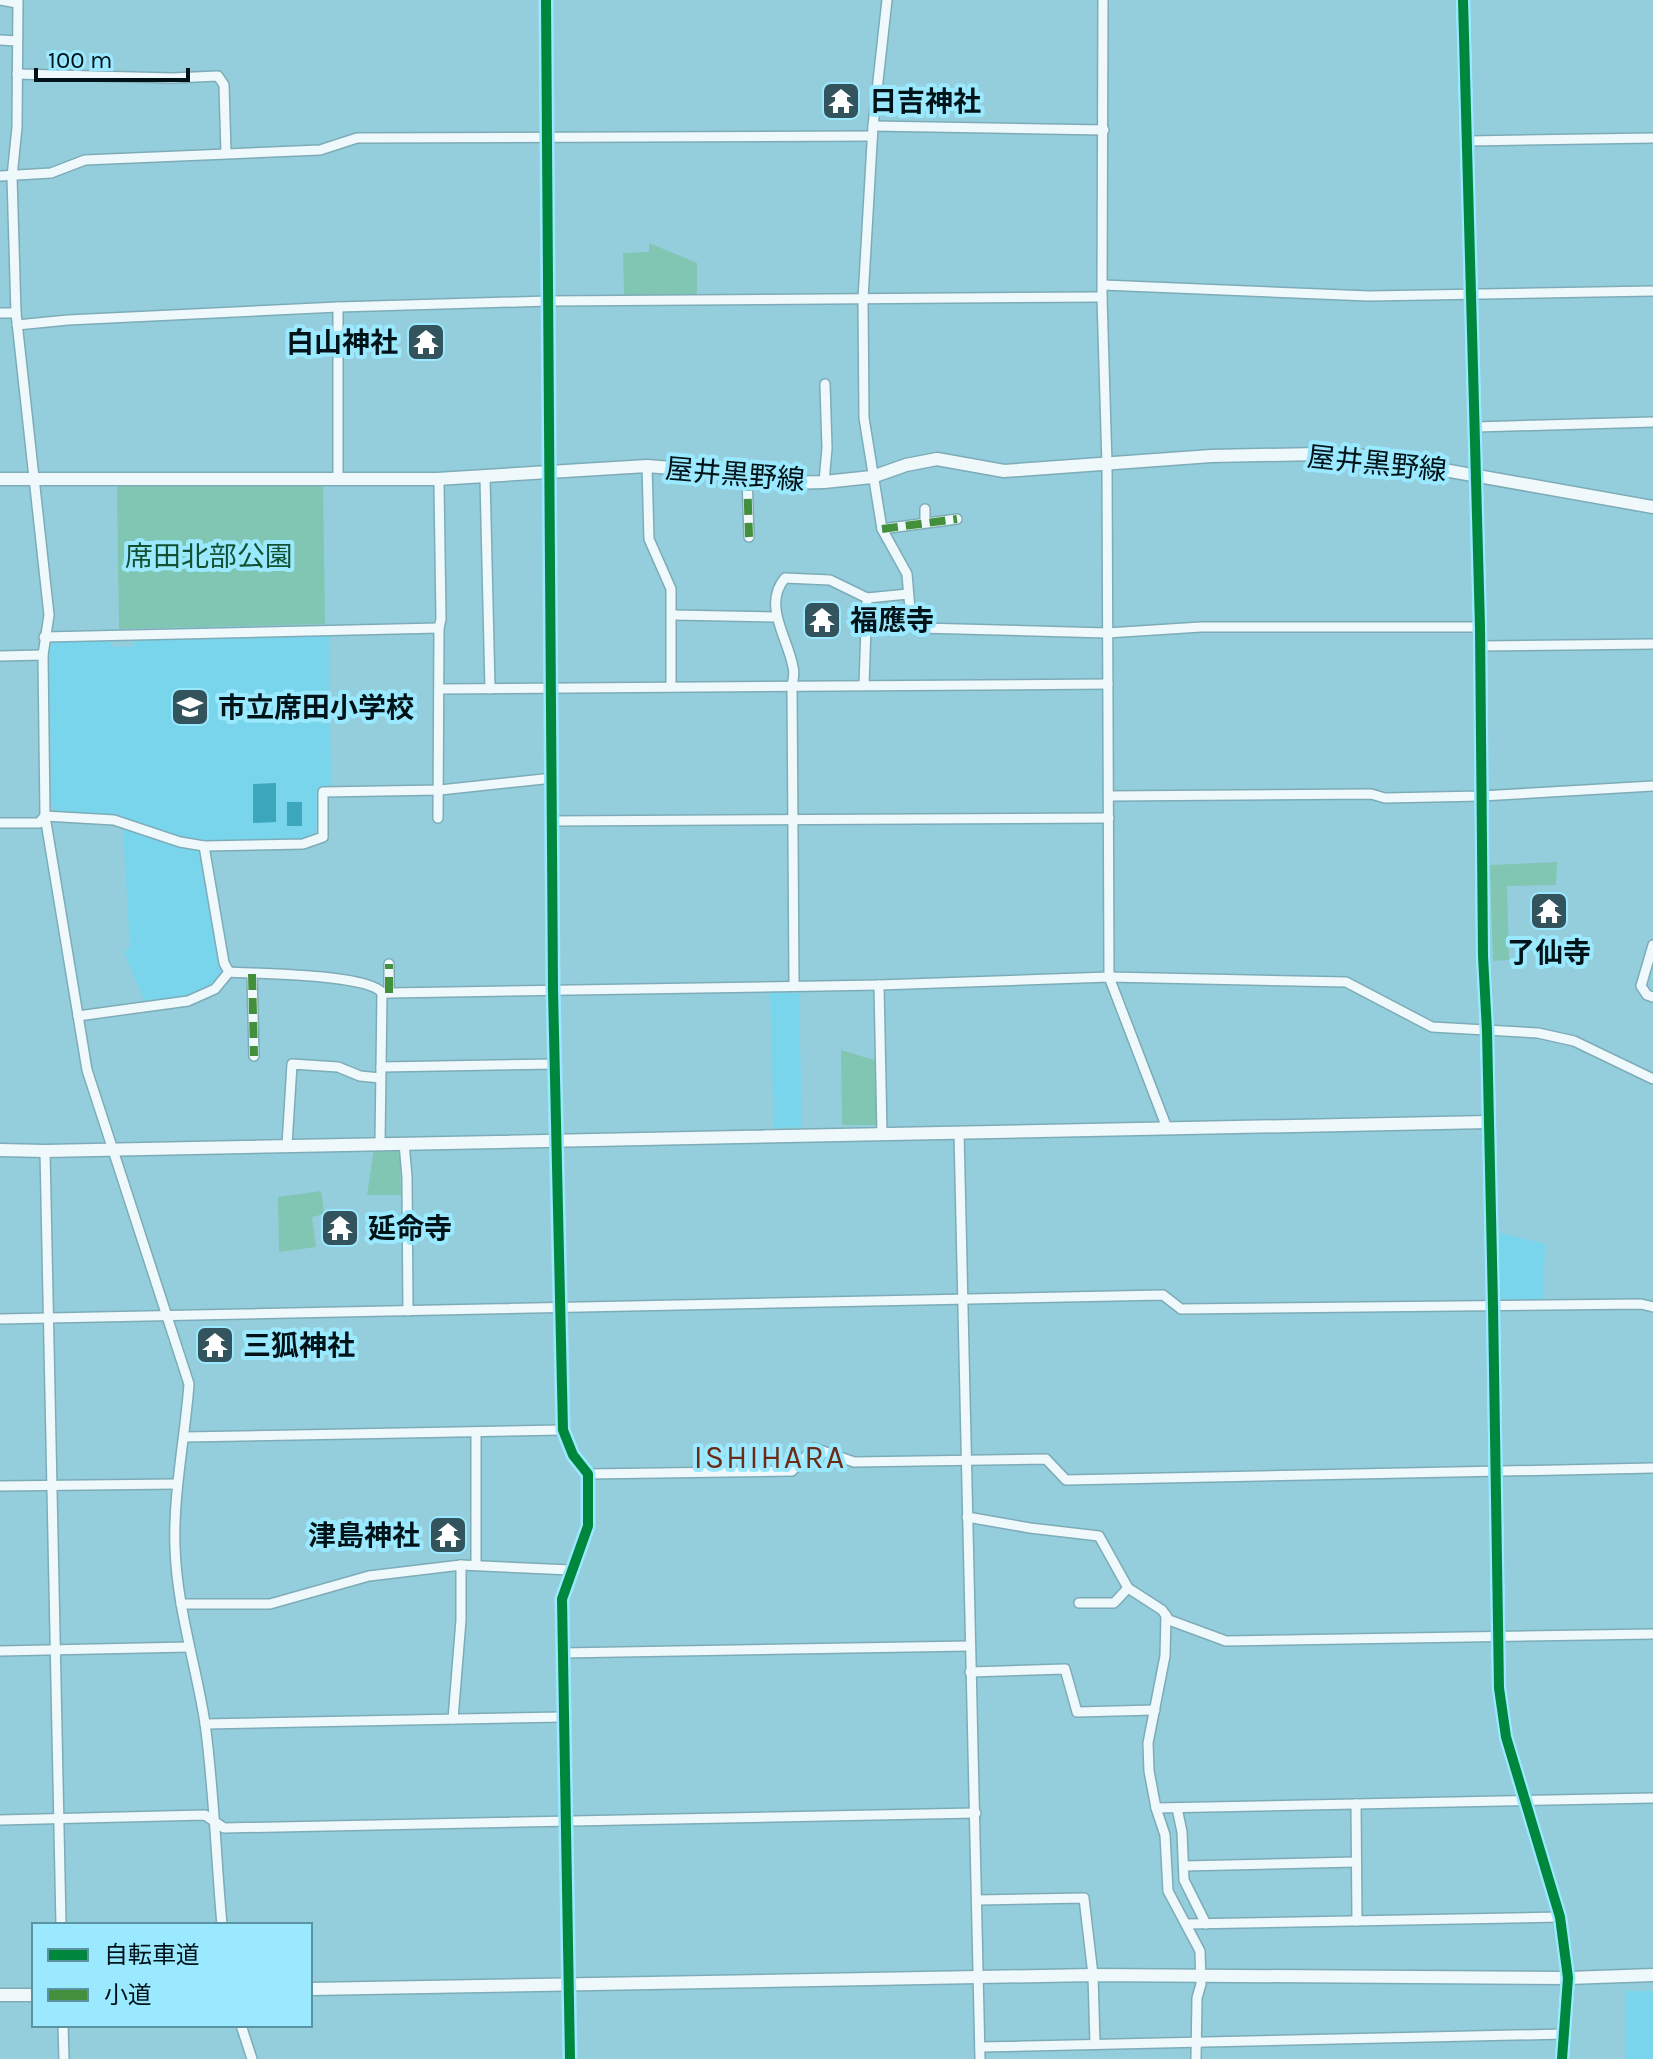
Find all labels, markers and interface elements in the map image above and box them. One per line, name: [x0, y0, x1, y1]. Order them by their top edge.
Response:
scale bar: [36, 32, 188, 82]
text: 100 m: [48, 46, 113, 74]
temple icon: 日吉神社: [820, 80, 862, 122]
place label: 日吉神社: [869, 85, 981, 118]
temple icon: 白山神社: [405, 321, 447, 363]
place label: 白山神社: [286, 326, 398, 359]
street label: 屋井黒野線: [1306, 440, 1448, 487]
street label: 屋井黒野線: [664, 452, 806, 497]
park label: 席田北部公園: [125, 540, 293, 573]
temple icon: 福應寺: [801, 599, 843, 641]
place label: 福應寺: [850, 604, 934, 637]
school or university icon: 市立席田小学校: [169, 686, 211, 728]
place label: 市立席田小学校: [218, 691, 414, 724]
temple icon: 了仙寺: [1528, 890, 1570, 932]
place label: 了仙寺: [1507, 936, 1591, 969]
temple icon: 延命寺: [319, 1207, 361, 1249]
place label: 延命寺: [368, 1212, 452, 1245]
temple icon: 三狐神社: [194, 1324, 236, 1366]
place label: 三狐神社: [243, 1329, 355, 1362]
district label: ISHIHARA: [694, 1439, 846, 1476]
temple icon: 津島神社: [427, 1514, 469, 1556]
place label: 津島神社: [308, 1519, 420, 1552]
legend: [32, 1923, 312, 2027]
text: 自転車道: [104, 1941, 200, 1969]
text: 小道: [104, 1981, 152, 2009]

